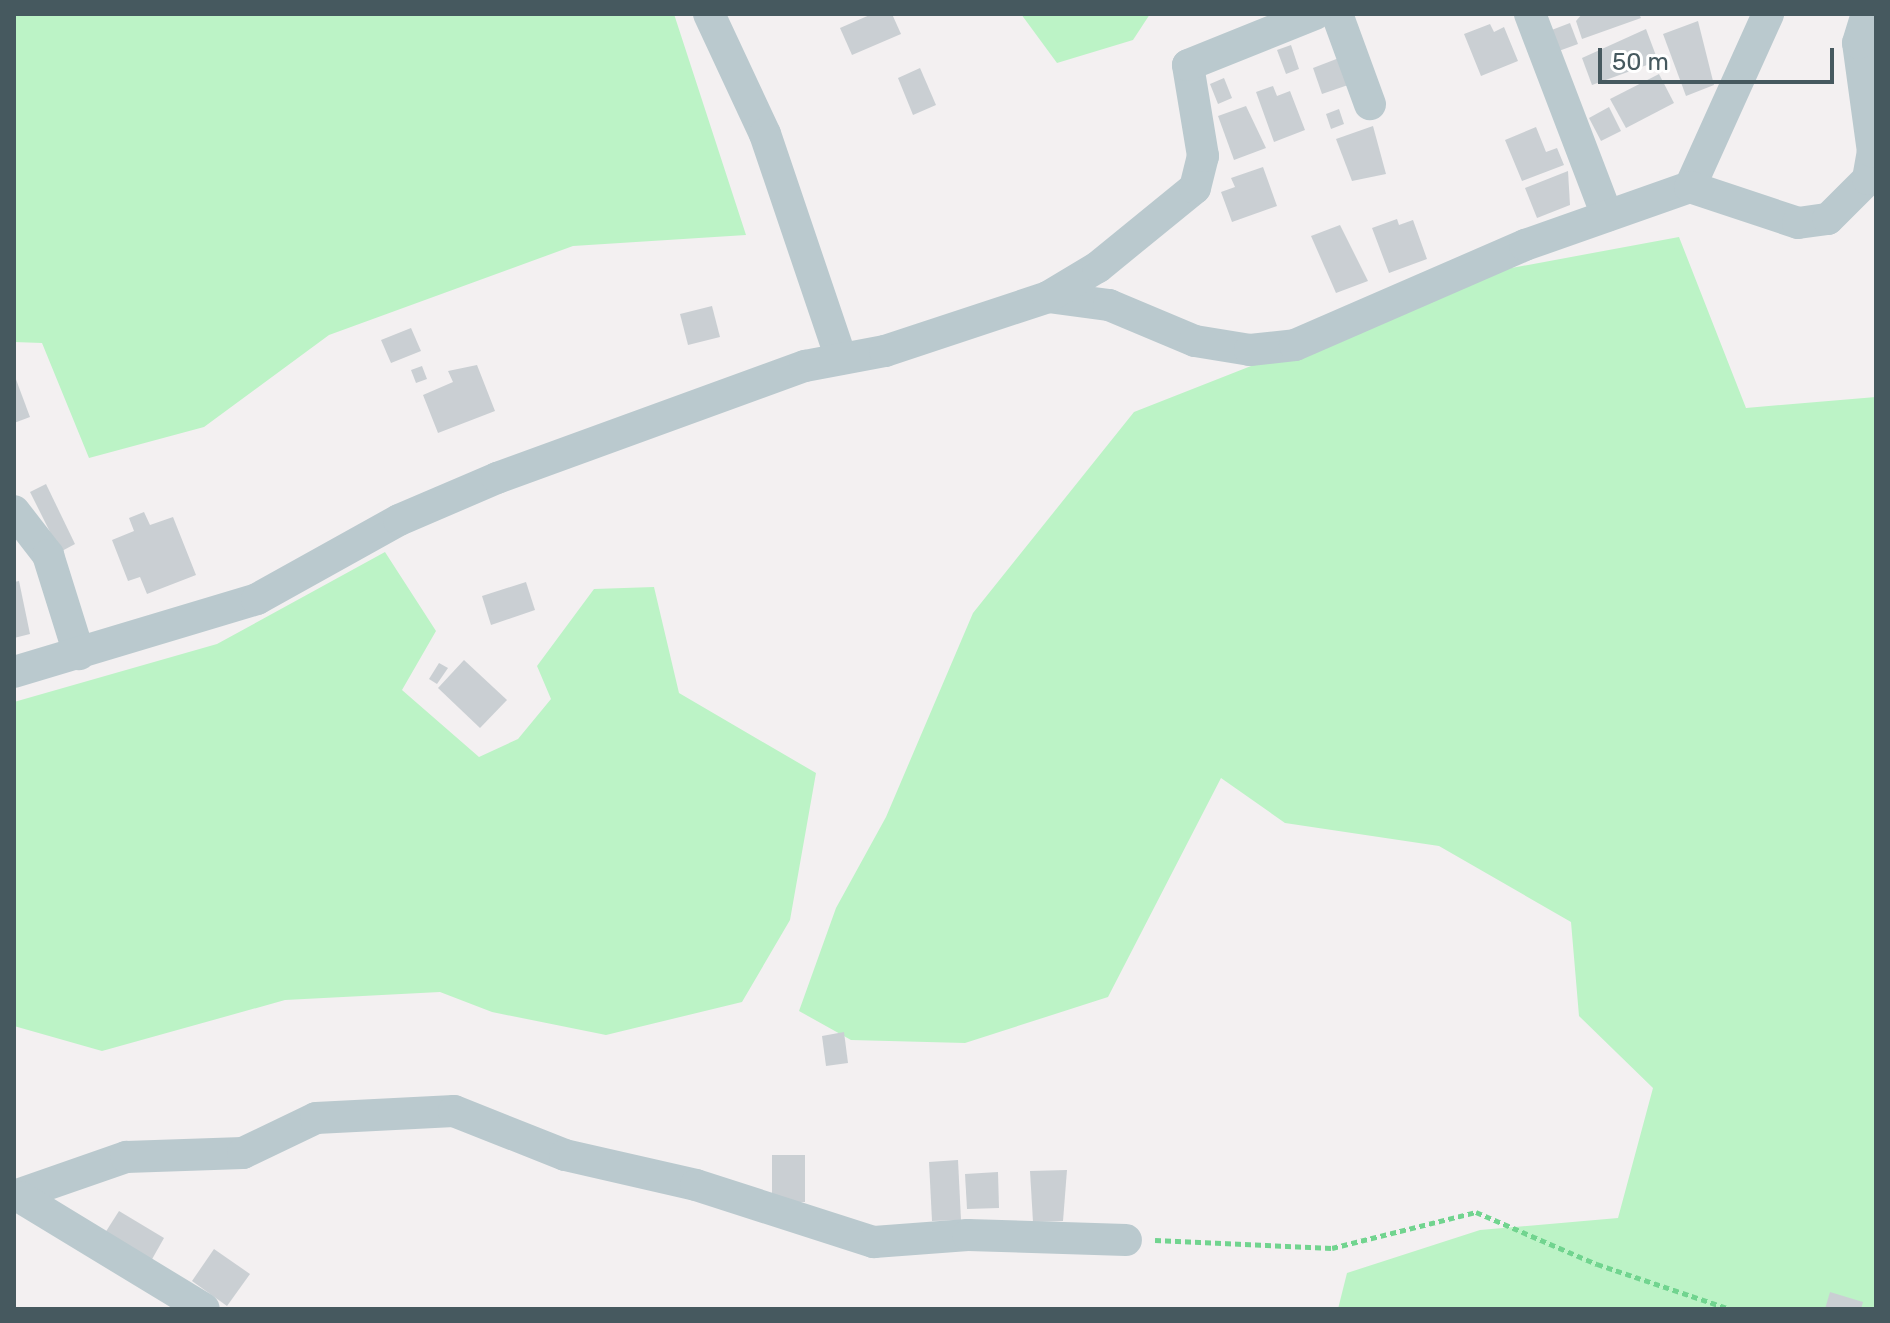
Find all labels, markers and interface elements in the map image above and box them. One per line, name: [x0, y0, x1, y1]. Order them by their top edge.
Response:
scale bar: [1602, 32, 1838, 82]
text: 50 m: [1612, 48, 1669, 76]

